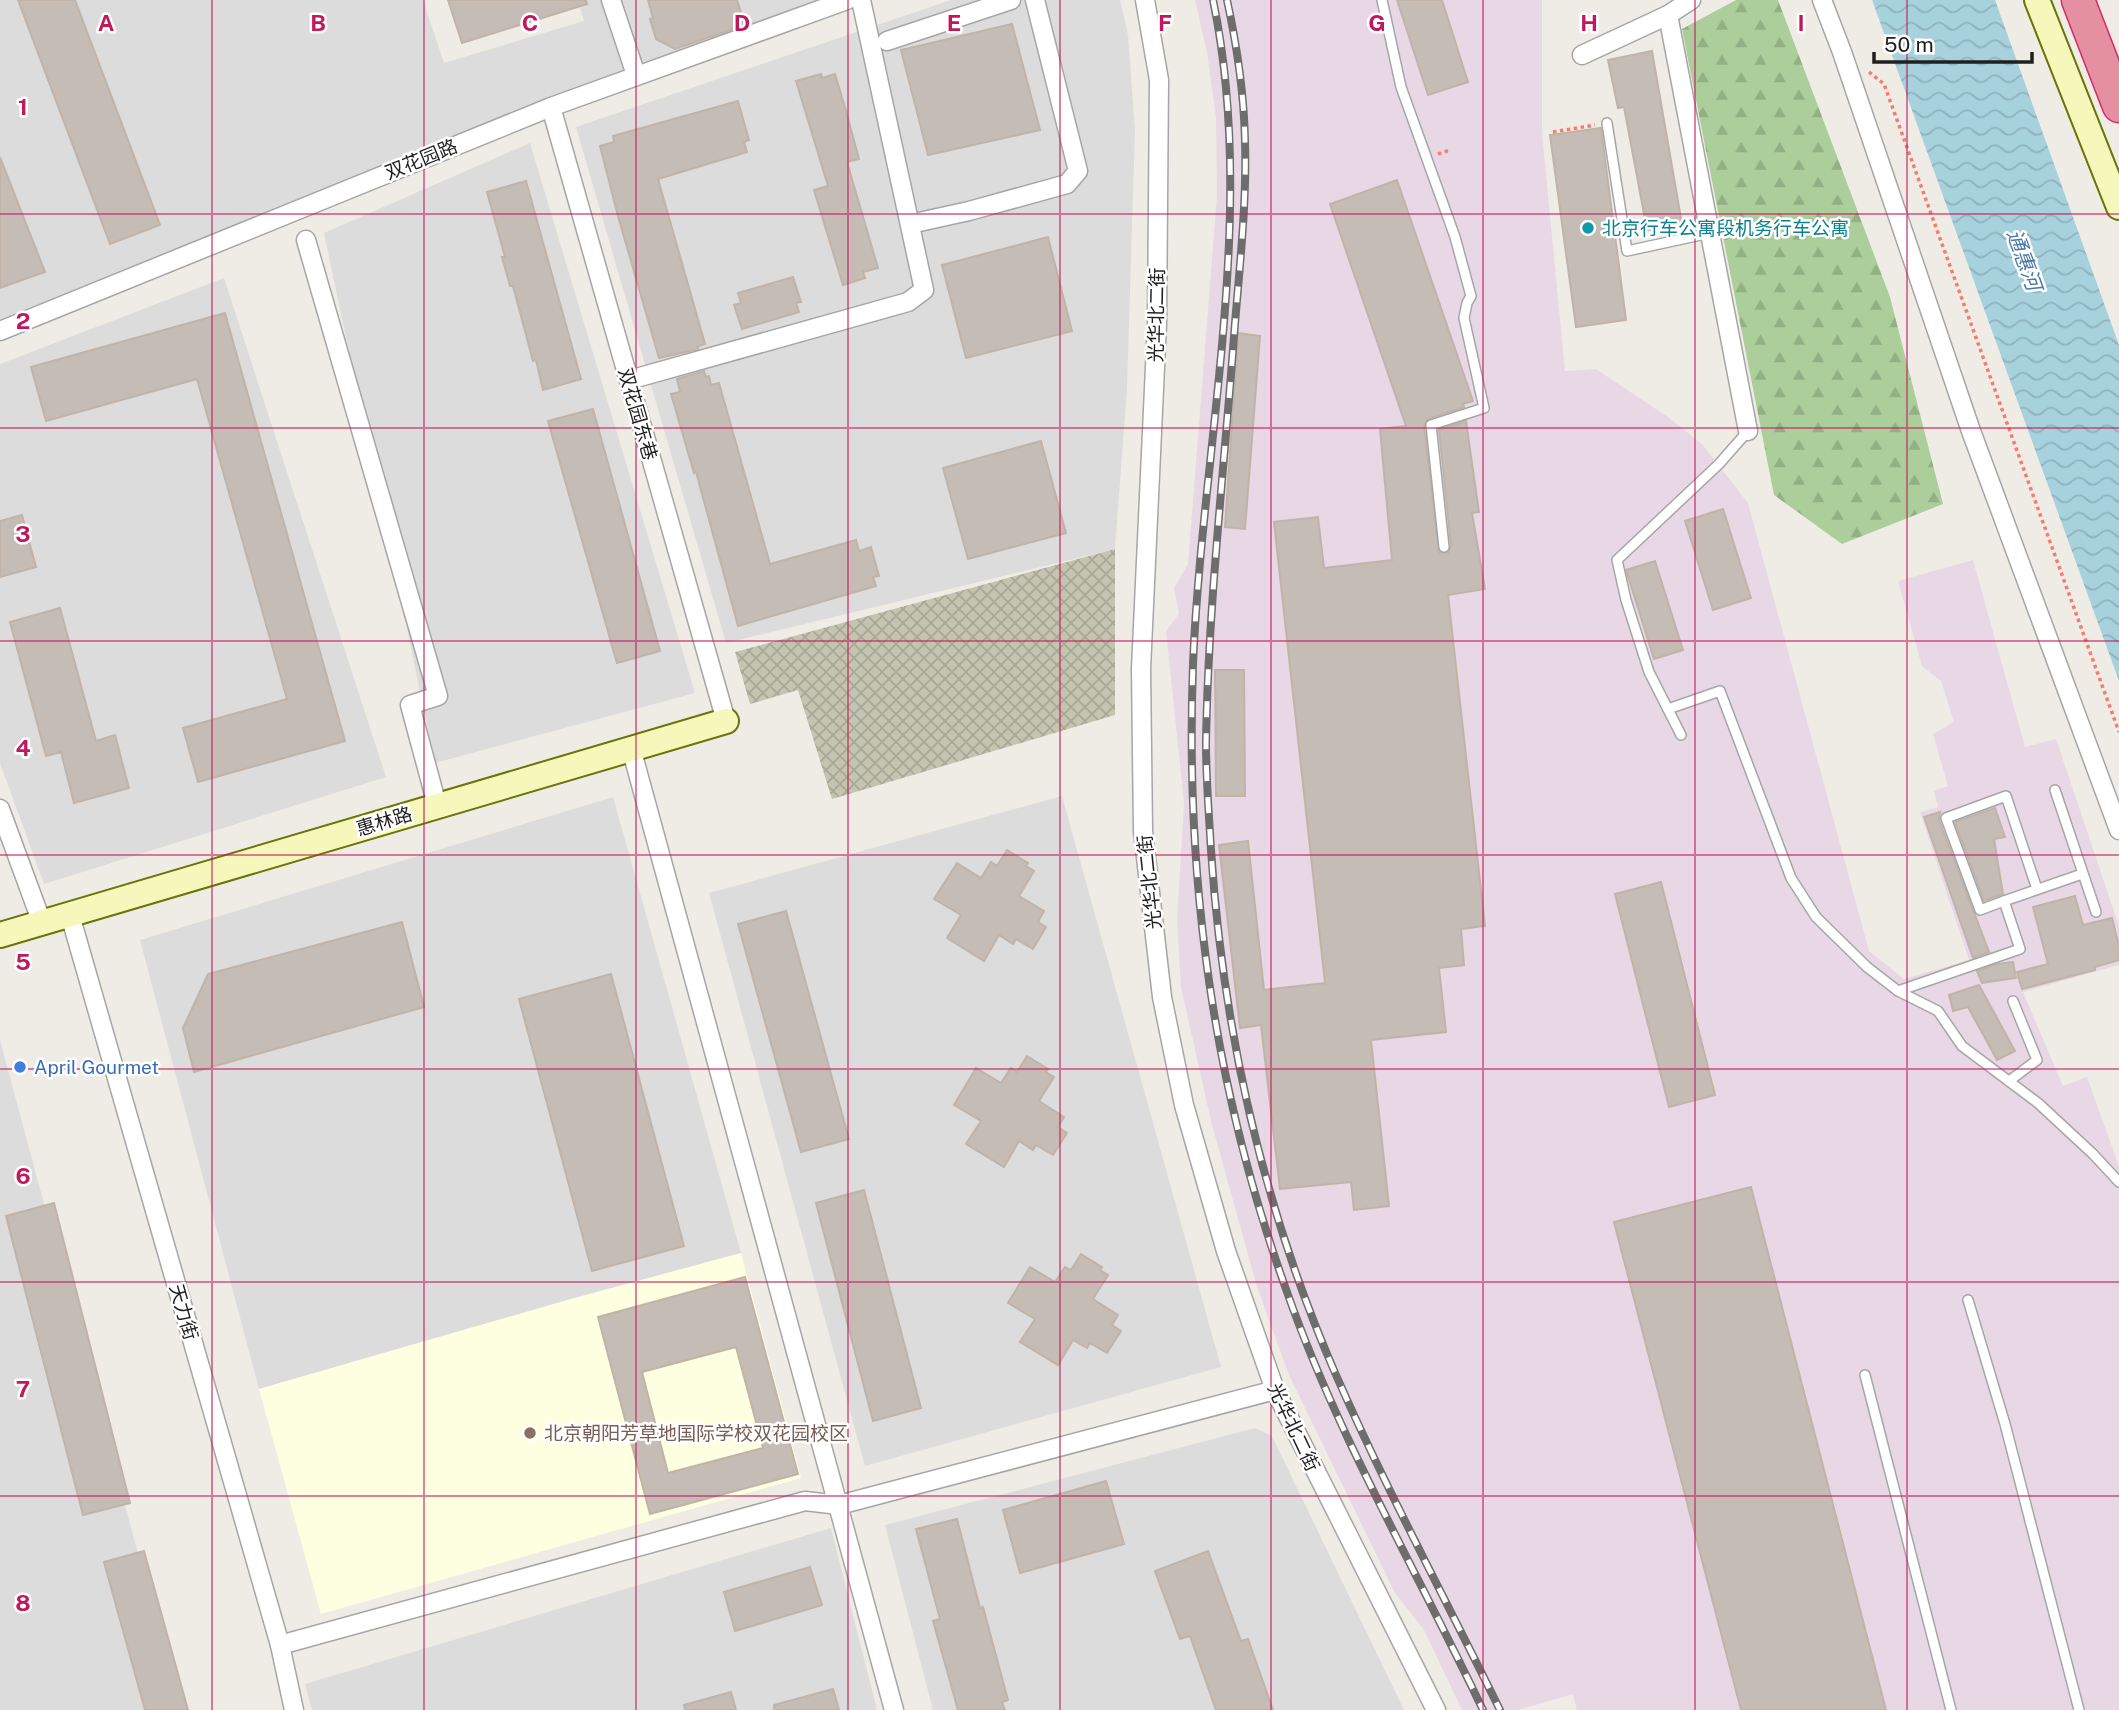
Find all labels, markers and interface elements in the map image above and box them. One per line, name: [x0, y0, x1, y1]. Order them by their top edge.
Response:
text: A: [98, 9, 115, 36]
text: B: [310, 9, 326, 36]
text: C: [522, 9, 538, 36]
text: D: [734, 9, 750, 36]
text: E: [947, 9, 961, 36]
text: F: [1158, 9, 1172, 36]
text: G: [1368, 9, 1386, 36]
text: H: [1580, 9, 1598, 36]
text: I: [1797, 9, 1805, 36]
scale bar: [1874, 21, 2032, 65]
text: 50 m: [1884, 32, 1934, 57]
text: 1: [18, 93, 28, 120]
street label: 双花园路: [382, 135, 460, 183]
place label: 北京行车公寓段机务行车公寓: [1602, 217, 1849, 239]
marker: 北京行车公寓段机务行车公寓: [1580, 220, 1596, 236]
water label: 通惠河: [2002, 226, 2048, 297]
street label: 光华北二街: [1144, 267, 1168, 363]
text: 2: [16, 307, 30, 334]
street label: 双花园东巷: [614, 365, 662, 463]
text: 3: [15, 520, 31, 547]
text: 4: [15, 734, 31, 761]
street label: 惠林路: [354, 802, 414, 840]
street label: 光华北二街: [1133, 834, 1165, 930]
text: 5: [15, 948, 31, 975]
place label: April Gourmet: [34, 1056, 159, 1078]
marker: April Gourmet: [12, 1059, 28, 1075]
text: 6: [15, 1162, 31, 1189]
street label: 天力街: [166, 1282, 202, 1342]
text: 7: [16, 1375, 30, 1402]
street label: 光华北二街: [1264, 1379, 1324, 1475]
place label: 北京朝阳芳草地国际学校双花园校区: [544, 1422, 848, 1444]
marker: 北京朝阳芳草地国际学校双花园校区: [522, 1425, 538, 1441]
text: 8: [15, 1589, 31, 1616]

